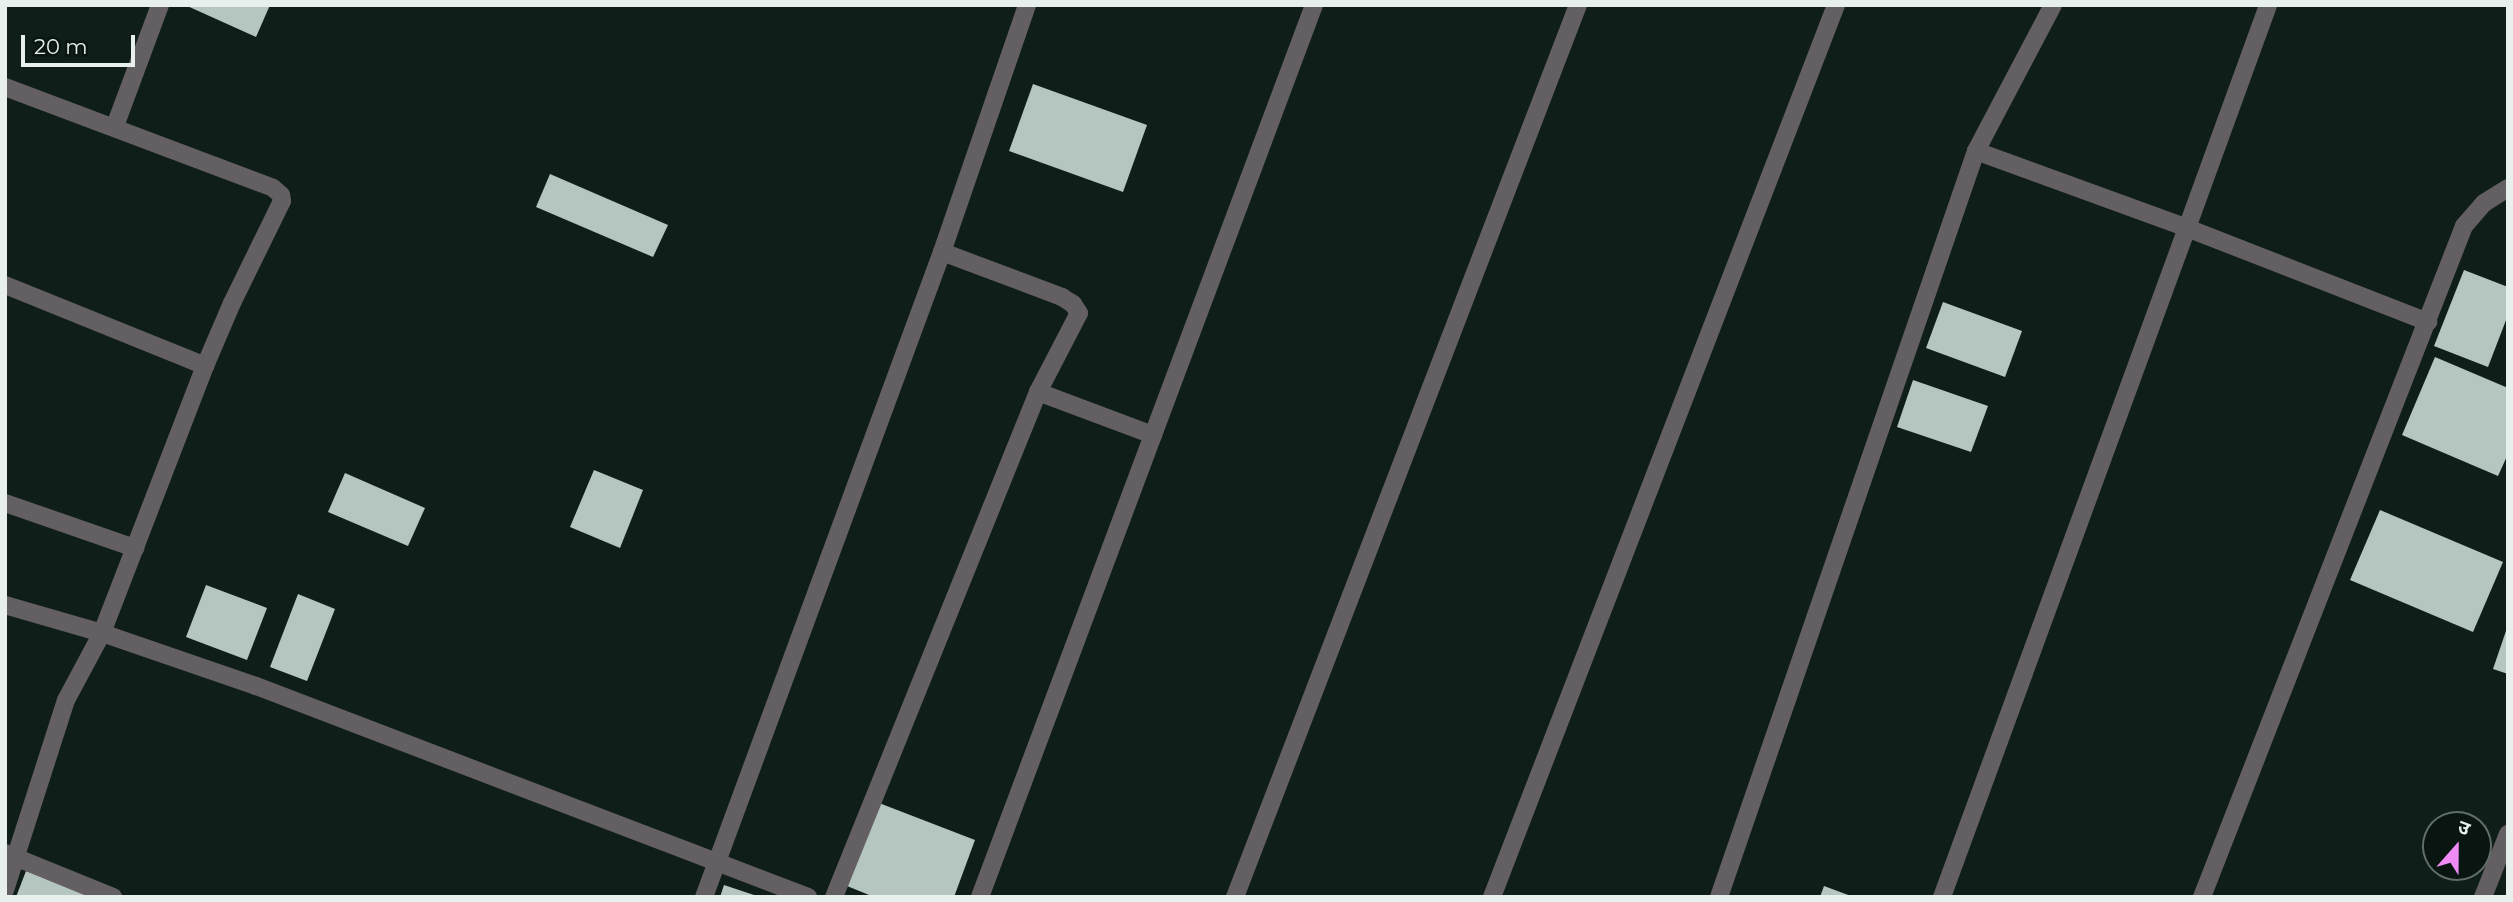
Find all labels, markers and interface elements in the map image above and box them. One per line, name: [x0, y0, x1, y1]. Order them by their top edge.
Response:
scale bar: [24, 21, 138, 65]
text: 20 m: [34, 34, 88, 59]
north arrow: [2422, 811, 2492, 881]
text: उ: [2455, 815, 2473, 841]

